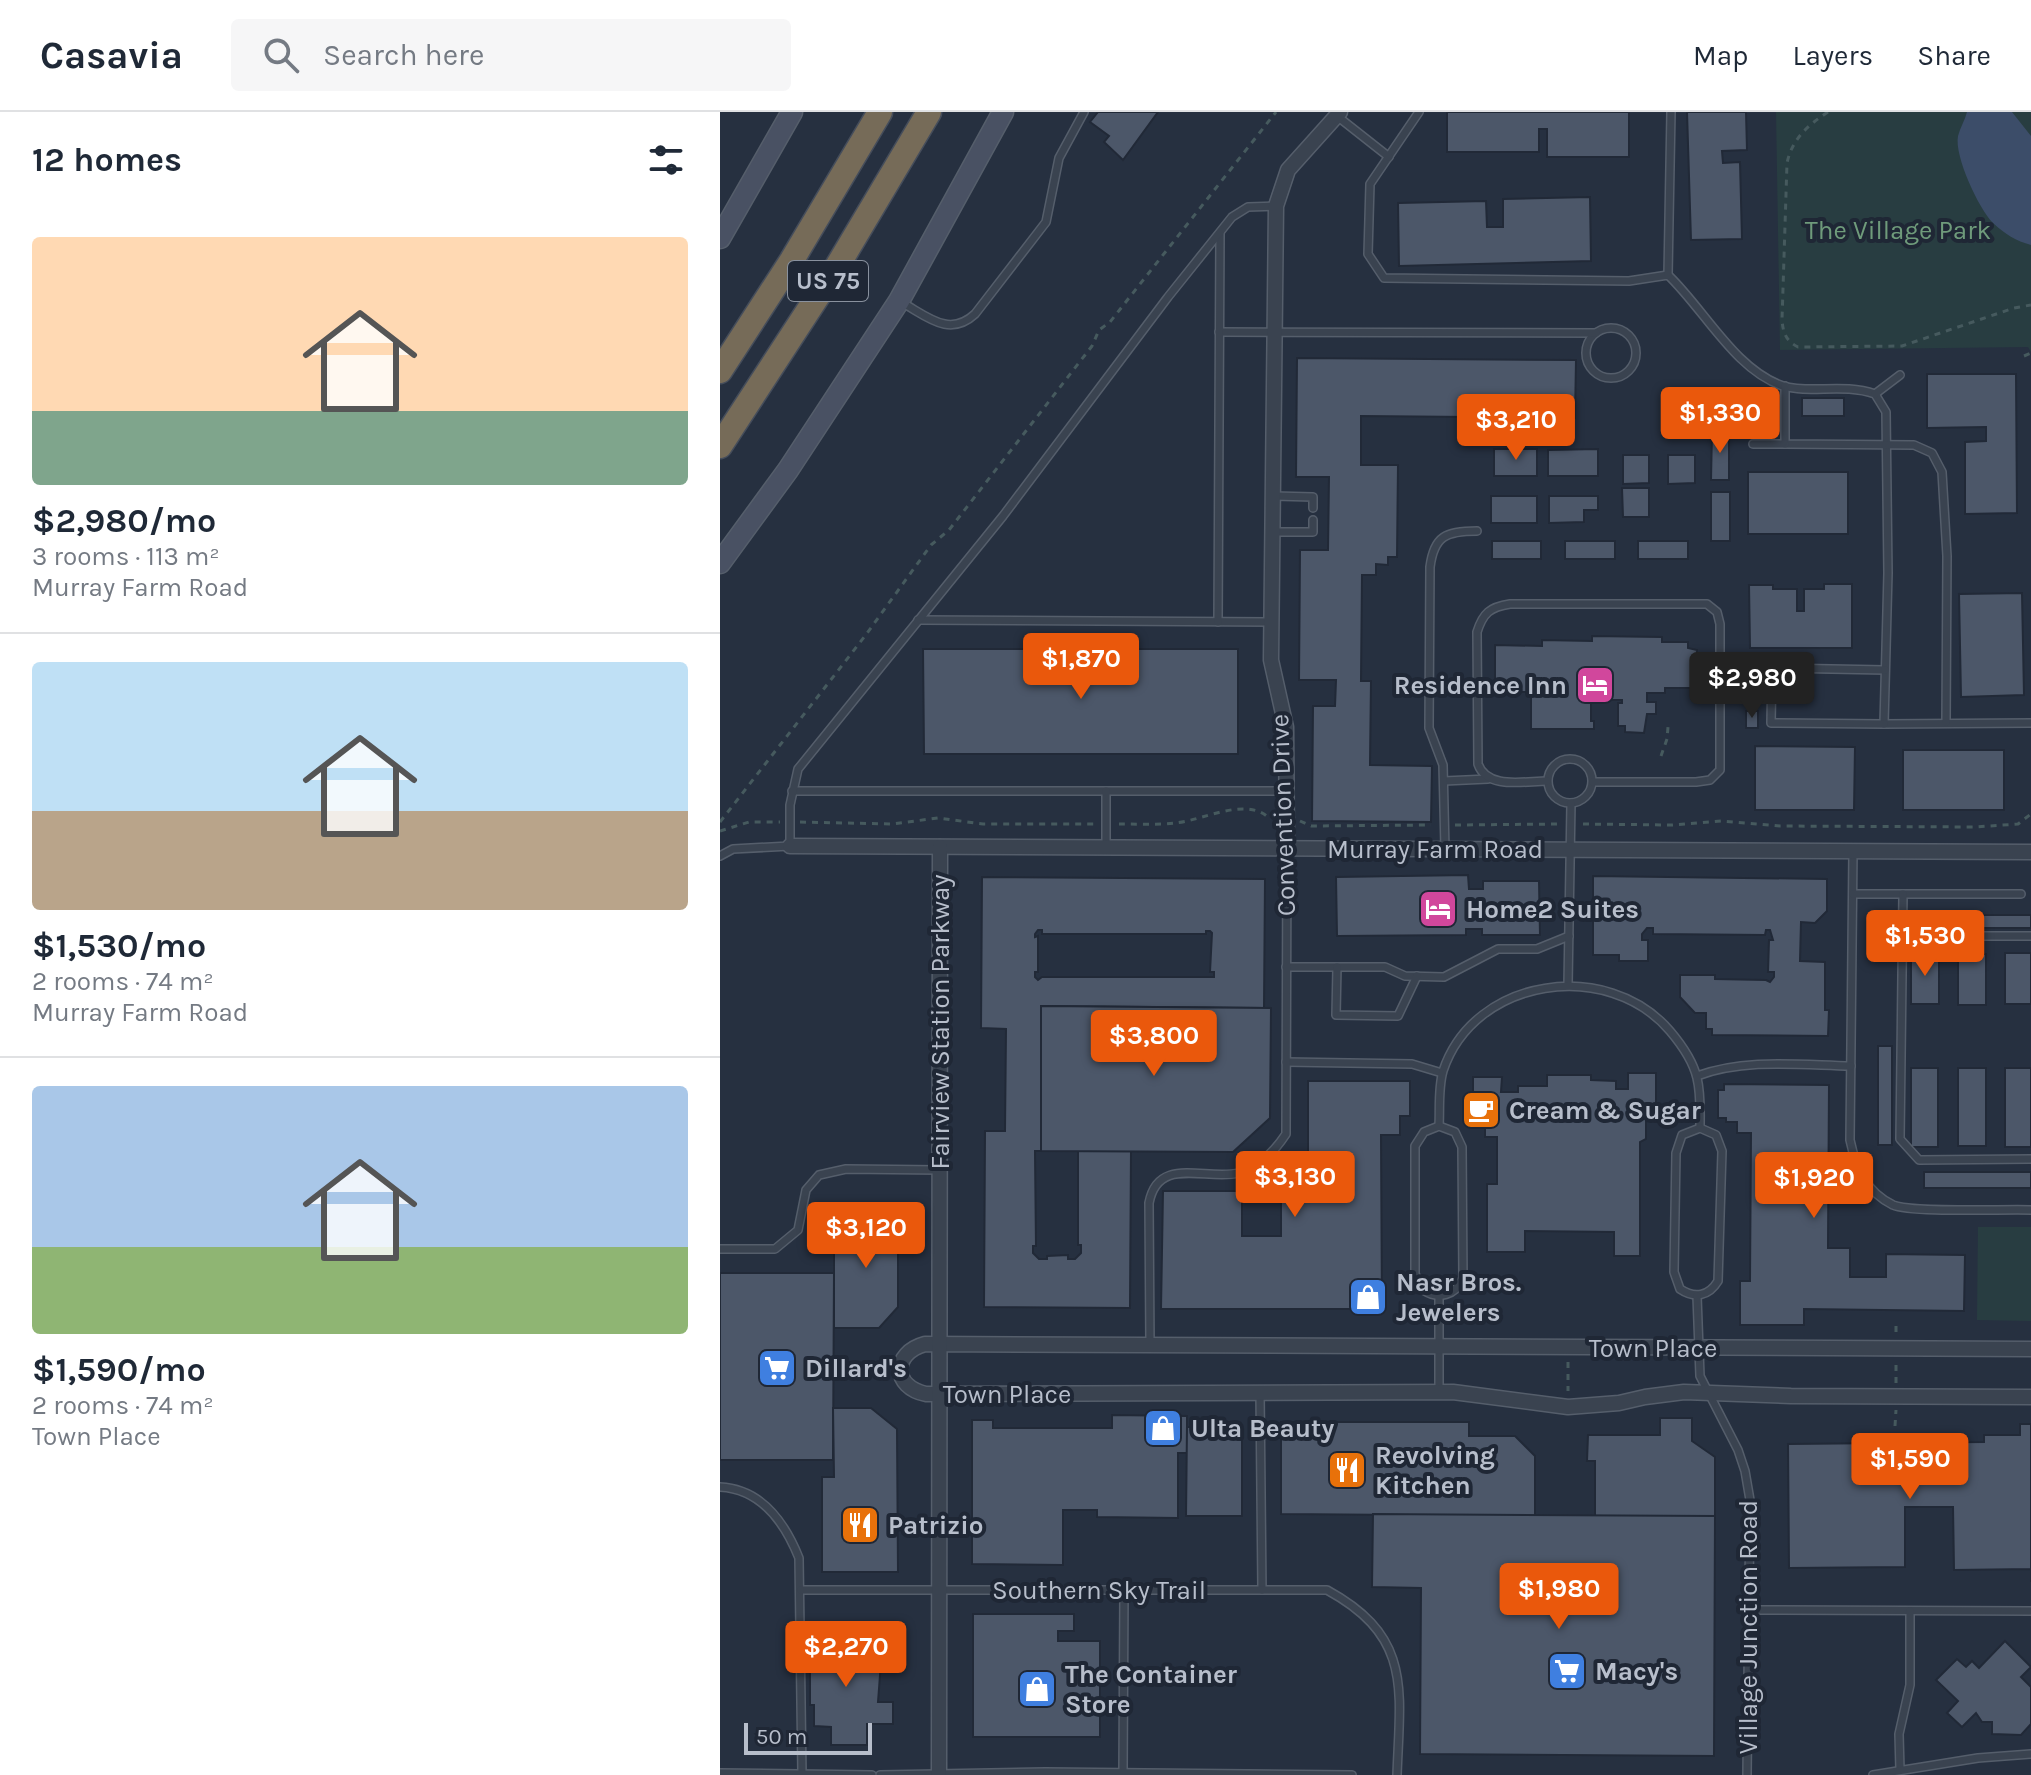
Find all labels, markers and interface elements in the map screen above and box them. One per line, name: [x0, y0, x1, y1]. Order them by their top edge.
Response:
search box: [231, 19, 791, 91]
text: Casavia: [40, 33, 183, 78]
icon: search: [259, 33, 303, 77]
text: Search here: [323, 37, 484, 73]
text: Map: [1693, 39, 1748, 72]
text: Layers: [1792, 39, 1873, 72]
text: Share: [1917, 39, 1991, 72]
icon: filters: [644, 138, 688, 182]
text: 12 homes: [32, 140, 182, 180]
park label: The Village Park: [1805, 215, 1991, 246]
road number: US 75: [788, 261, 868, 301]
icon: home: [288, 289, 432, 433]
pin: $1,330: [1655, 387, 1785, 455]
pin: $3,210: [1451, 394, 1581, 462]
text: $1,330: [1679, 397, 1761, 428]
text: $3,210: [1475, 404, 1557, 435]
text: $2,980/mo: [32, 501, 216, 541]
text: 3 rooms · 113 m²: [32, 541, 220, 572]
text: Murray Farm Road: [32, 572, 248, 603]
pin: $1,870: [1016, 633, 1146, 701]
text: $1,870: [1041, 643, 1121, 674]
pin: $2,980: [1687, 652, 1817, 720]
text: $2,980: [1707, 662, 1797, 693]
hotel icon: Residence Inn: [1574, 664, 1616, 706]
place label: Residence Inn: [1394, 670, 1567, 701]
street label: Convention Drive: [1264, 713, 1302, 917]
icon: home: [288, 714, 432, 858]
street label: Murray Farm Road: [1327, 834, 1543, 865]
street label: Fairview Station Parkway: [925, 874, 956, 1170]
hotel icon: Home2 Suites: [1417, 888, 1459, 930]
place label: Home2 Suites: [1466, 894, 1639, 925]
pin: $1,530: [1860, 910, 1990, 978]
text: $1,530: [1884, 920, 1966, 951]
text: $1,530/mo: [32, 926, 206, 966]
text: 2 rooms · 74 m²: [32, 966, 214, 997]
text: Murray Farm Road: [32, 997, 248, 1028]
pin: $3,800: [1089, 1010, 1219, 1078]
text: $3,800: [1109, 1020, 1199, 1051]
cafe icon: Cream & Sugar: [1460, 1089, 1502, 1131]
place label: Cream & Sugar: [1509, 1095, 1702, 1126]
icon: home: [288, 1138, 432, 1282]
pin: $3,130: [1230, 1151, 1360, 1219]
pin: $1,920: [1749, 1152, 1879, 1220]
text: $3,130: [1254, 1161, 1336, 1192]
text: $1,920: [1773, 1162, 1855, 1193]
pin: $3,120: [801, 1202, 931, 1270]
text: $3,120: [825, 1212, 907, 1243]
place label: Nasr Bros. Jewelers: [1396, 1267, 1521, 1328]
shop icon: Nasr Bros. Jewelers: [1347, 1276, 1389, 1318]
street label: Town Place: [1589, 1333, 1717, 1364]
supermarket icon: Dillard's: [756, 1347, 798, 1389]
text: $1,590/mo: [32, 1350, 206, 1390]
place label: Dillard's: [805, 1353, 907, 1384]
street label: Town Place: [943, 1379, 1071, 1410]
text: 2 rooms · 74 m²: [32, 1390, 214, 1421]
shop icon: Ulta Beauty: [1142, 1407, 1184, 1449]
place label: Ulta Beauty: [1191, 1413, 1334, 1444]
text: Town Place: [32, 1421, 161, 1452]
pin: $1,590: [1845, 1433, 1975, 1501]
place label: Revolving Kitchen: [1375, 1440, 1495, 1501]
text: $1,590: [1869, 1443, 1951, 1474]
restaurant icon: Revolving Kitchen: [1326, 1449, 1368, 1491]
street label: Village Junction Road: [1733, 1500, 1764, 1754]
restaurant icon: Patrizio: [839, 1504, 881, 1546]
place label: Patrizio: [888, 1510, 983, 1541]
pin: $1,980: [1494, 1563, 1624, 1631]
text: $1,980: [1518, 1573, 1600, 1604]
street label: Southern Sky Trail: [992, 1575, 1206, 1606]
pin: $2,270: [781, 1621, 911, 1689]
text: $2,270: [803, 1631, 889, 1662]
supermarket icon: Macy's: [1546, 1650, 1588, 1692]
place label: Macy's: [1595, 1656, 1678, 1687]
place label: The Container Store: [1065, 1659, 1238, 1720]
shop icon: The Container Store: [1016, 1668, 1058, 1710]
scale bar: [744, 1719, 872, 1755]
text: 50 m: [756, 1724, 807, 1750]

